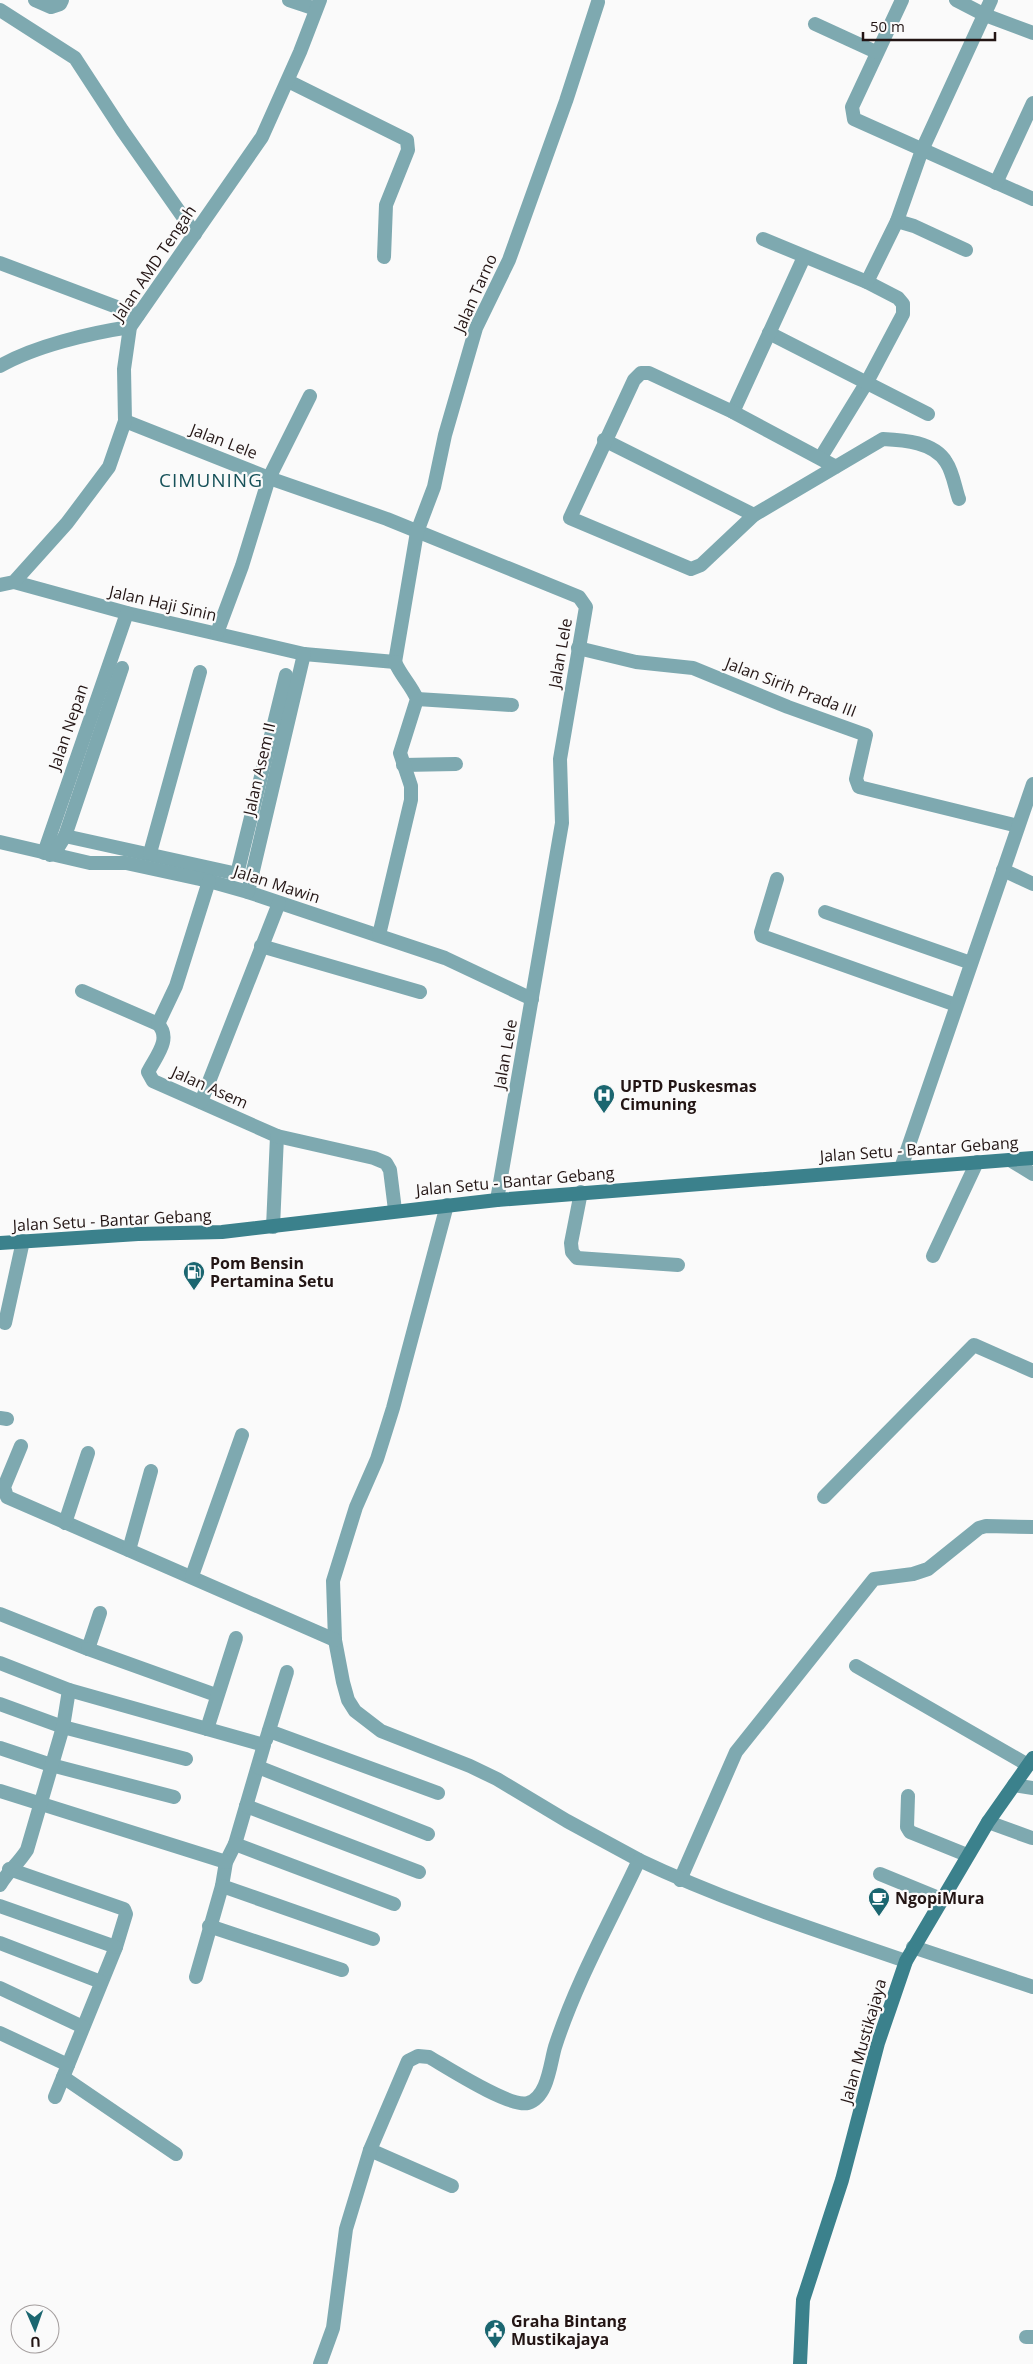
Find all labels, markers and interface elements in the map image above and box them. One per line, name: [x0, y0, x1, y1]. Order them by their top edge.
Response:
scale bar: [863, 10, 996, 42]
text: 50 m: [870, 16, 905, 36]
street label: Jalan AMD Tengah: [106, 201, 201, 327]
street label: Jalan Tarno: [447, 250, 502, 338]
street label: Jalan Lele: [185, 417, 261, 464]
district label: CIMUNING: [159, 467, 263, 493]
street label: Jalan Haji Sinin: [105, 580, 219, 626]
street label: Jalan Lele: [543, 616, 577, 692]
street label: Jalan Sirih Prada III: [720, 651, 860, 722]
street label: Jalan Nepan: [42, 681, 93, 775]
street label: Jalan Asem II: [237, 720, 280, 820]
street label: Jalan Mawin: [229, 859, 323, 908]
street label: Jalan Lele: [488, 1017, 522, 1093]
street label: Jalan Asem: [166, 1060, 252, 1114]
place label: UPTD Puskesmas Cimuning: [620, 1075, 757, 1115]
hospital icon: UPTD Puskesmas Cimuning: [592, 1083, 616, 1114]
street label: Jalan Setu - Bantar Gebang: [817, 1131, 1019, 1167]
street label: Jalan Setu - Bantar Gebang: [413, 1161, 615, 1201]
street label: Jalan Setu - Bantar Gebang: [10, 1204, 212, 1236]
place label: Pom Bensin Pertamina Setu: [210, 1252, 334, 1292]
fuel station icon: Pom Bensin Pertamina Setu: [182, 1260, 206, 1291]
cafe icon: NgopiMura: [867, 1886, 891, 1917]
place label: NgopiMura: [895, 1887, 985, 1909]
street label: Jalan Mustikajaya: [834, 1976, 891, 2108]
north arrow: [10, 2304, 60, 2354]
place label: Graha Bintang Mustikajaya: [511, 2310, 626, 2350]
public building icon: Graha Bintang Mustikajaya: [483, 2318, 507, 2349]
text: U: [30, 2333, 41, 2352]

